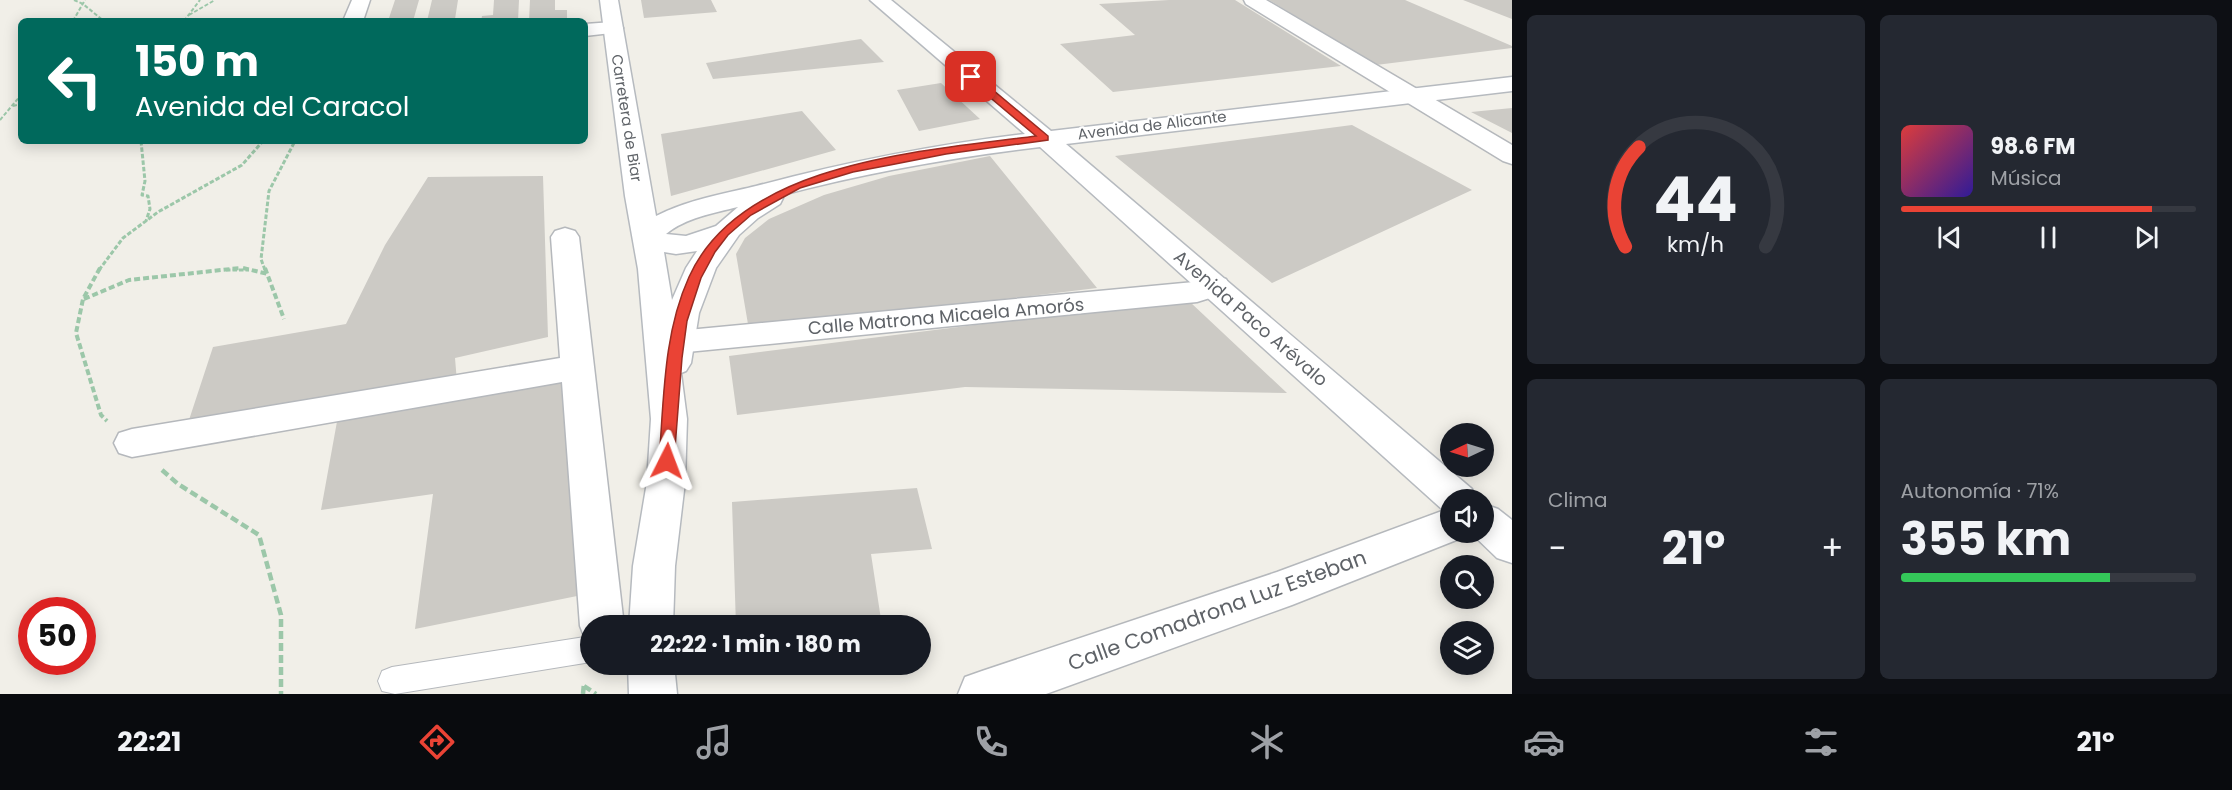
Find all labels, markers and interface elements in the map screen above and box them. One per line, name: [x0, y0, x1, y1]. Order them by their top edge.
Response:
text: 150 m: [135, 32, 259, 91]
icon: left: [36, 42, 114, 120]
pin: [945, 51, 996, 102]
street label: Carretera de Biar: [607, 53, 648, 184]
icon: arrive: [954, 60, 987, 93]
text: Avenida del Caracol: [135, 88, 409, 125]
street label: Avenida de Alicante: [1076, 105, 1228, 145]
text: 98.6 FM: [1991, 131, 2075, 162]
text: 44: [1654, 155, 1738, 243]
text: Música: [1991, 164, 2062, 192]
icon: previous: [1933, 221, 1966, 254]
icon: pause: [2032, 221, 2065, 254]
icon: next: [2130, 221, 2163, 254]
text: km/h: [1667, 229, 1724, 260]
street label: Avenida Paco Arévalo: [1169, 244, 1333, 392]
street label: Calle Matrona Micaela Amorós: [807, 291, 1085, 341]
north arrow: [1440, 423, 1494, 477]
map controls: [1440, 423, 1494, 675]
position arrow: [635, 429, 699, 493]
text: Autonomía · 71%: [1901, 477, 2059, 505]
text: Clima: [1548, 486, 1607, 514]
button: sound: [1440, 489, 1494, 543]
text: 355 km: [1901, 508, 2071, 571]
text: 21°: [1662, 517, 1725, 580]
text: −: [1548, 525, 1566, 572]
text: +: [1821, 525, 1844, 572]
street label: Calle Comadrona Luz Esteban: [1064, 542, 1370, 678]
button: search: [1440, 555, 1494, 609]
speed limit sign: 50: [18, 597, 96, 675]
button: layers: [1440, 621, 1494, 675]
text: 22:22 · 1 min · 180 m: [650, 629, 861, 660]
icon: directions: [416, 721, 458, 763]
icon: music: [693, 721, 735, 763]
icon: phone: [970, 721, 1012, 763]
icon: climate: [1246, 721, 1288, 763]
icon: car: [1523, 721, 1565, 763]
icon: filters: [1800, 721, 1842, 763]
text: 22:21: [117, 723, 181, 760]
text: 21°: [2076, 723, 2115, 760]

